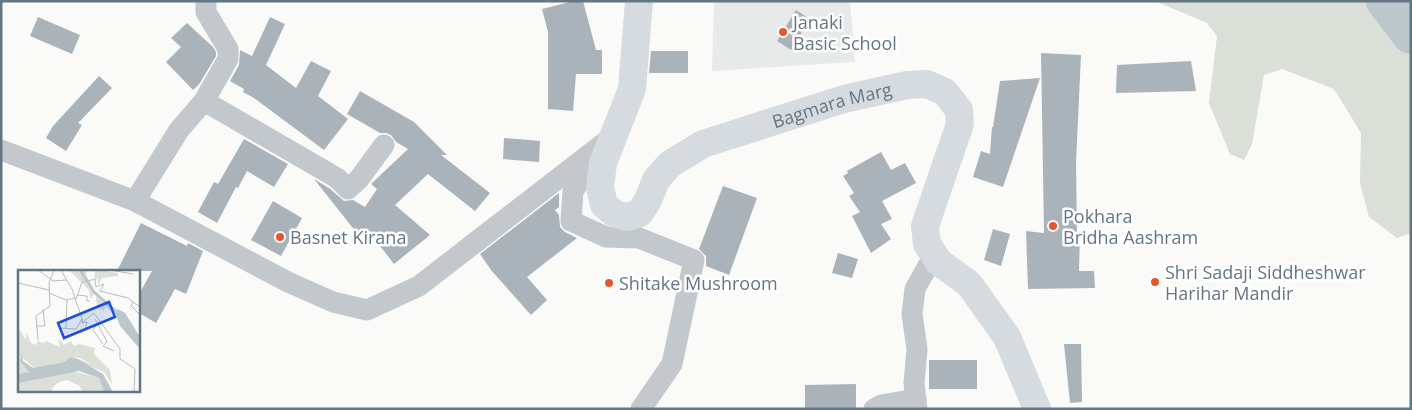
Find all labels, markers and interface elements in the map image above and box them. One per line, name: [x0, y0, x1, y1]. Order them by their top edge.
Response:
place label: Janaki Basic School: [791, 10, 897, 55]
marker: Janaki Basic School: [777, 26, 789, 38]
street label: Bagmara Marg: [769, 77, 894, 133]
place label: Pokhara Bridha Aashram: [1063, 204, 1198, 249]
marker: Pokhara Bridha Aashram: [1047, 220, 1059, 232]
place label: Basnet Kirana: [290, 225, 406, 249]
marker: Basnet Kirana: [274, 231, 286, 243]
place label: Shri Sadaji Siddheshwar Harihar Mandir: [1165, 260, 1366, 305]
inset map: [18, 270, 140, 392]
place label: Shitake Mushroom: [619, 271, 778, 295]
marker: Shri Sadaji Siddheshwar Harihar Mandir: [1149, 276, 1161, 288]
marker: Shitake Mushroom: [603, 277, 615, 289]

